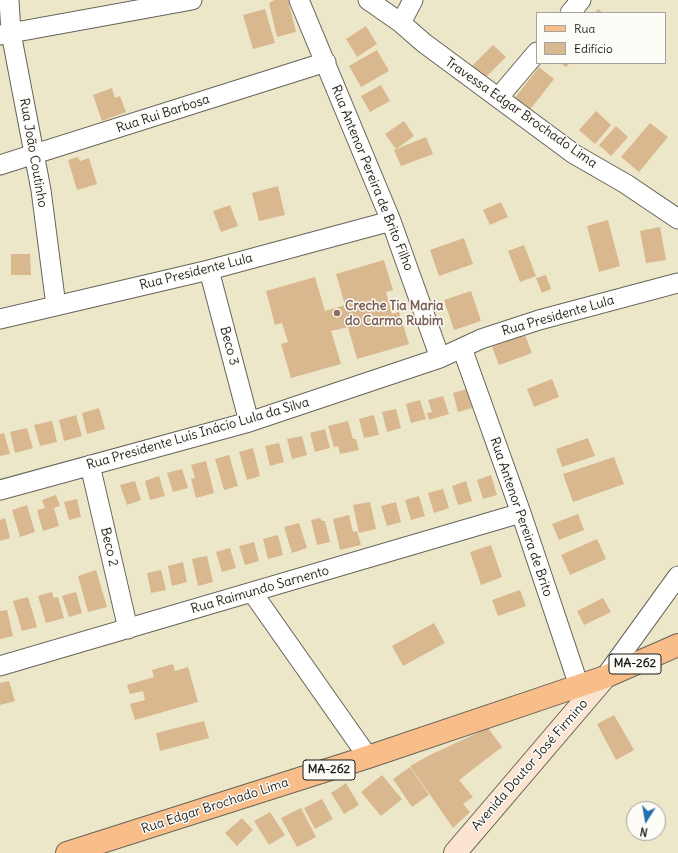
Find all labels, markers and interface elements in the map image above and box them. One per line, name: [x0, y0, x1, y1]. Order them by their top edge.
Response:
legend: [536, 12, 666, 64]
text: Rua: [574, 21, 595, 36]
text: Edifício: [574, 41, 613, 56]
street label: Travessa Edgar Brochado Lima: [442, 55, 600, 171]
street label: Rua Antenor Pereira de Brito Filho: [328, 83, 416, 273]
street label: Rua Rui Barbosa: [114, 92, 212, 136]
street label: Rua João Coutinho: [16, 97, 50, 209]
street label: Rua Presidente Lula: [138, 250, 254, 294]
street label: Rua Presidente Lula: [500, 293, 616, 339]
place label: Creche Tia Maria do Carmo Rubim: [345, 298, 443, 329]
marker: Creche Tia Maria do Carmo Rubim: [332, 308, 342, 318]
street label: Beco 3: [216, 325, 242, 367]
street label: Rua Presidente Luís Inácio Lula da Silva: [85, 395, 311, 473]
street label: Rua Antenor Pereira de Brito: [486, 435, 556, 599]
street label: Beco 2: [97, 526, 121, 568]
street label: Rua Raimundo Sarnento: [189, 563, 331, 617]
road number: MA-262: [609, 654, 661, 674]
street label: Avenida Doutor José Firmino: [469, 696, 591, 834]
road number: MA-262: [303, 760, 355, 780]
street label: Rua Edgar Brochado Lima: [139, 775, 291, 837]
north arrow: [626, 801, 666, 841]
text: N: [639, 824, 649, 839]

